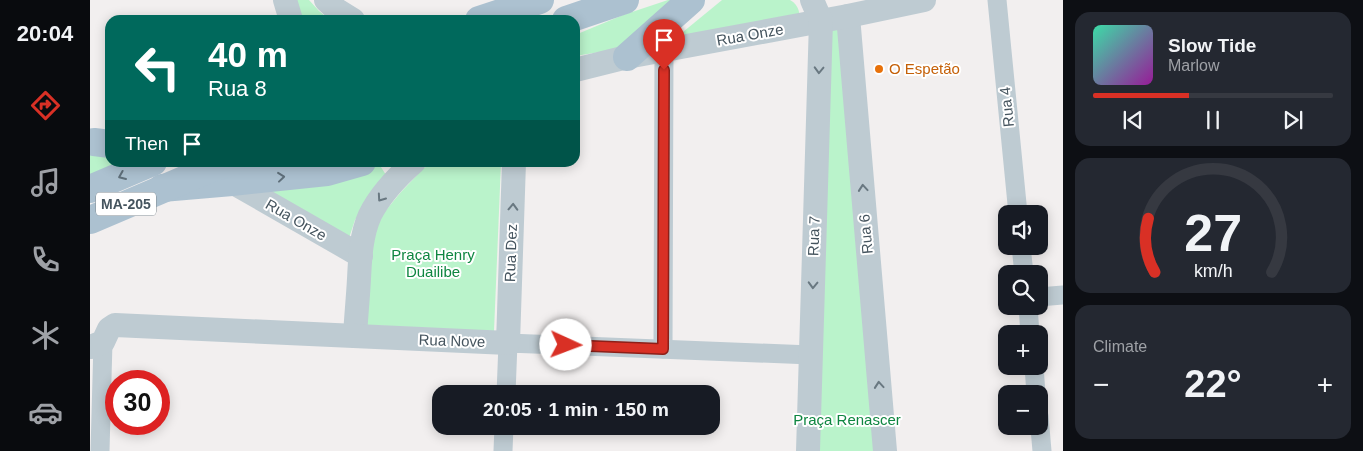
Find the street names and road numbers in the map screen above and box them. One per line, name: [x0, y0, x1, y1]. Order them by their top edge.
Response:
street label: Rua Onze: [715, 20, 785, 49]
street label: Rua 4: [996, 86, 1017, 128]
road number: MA-205: [96, 192, 156, 215]
street label: Rua Onze: [263, 195, 330, 244]
street label: Rua 6: [855, 213, 876, 255]
street label: Rua 7: [804, 216, 823, 256]
street label: Rua Dez: [501, 224, 520, 282]
street label: Rua Nove: [418, 331, 486, 350]

